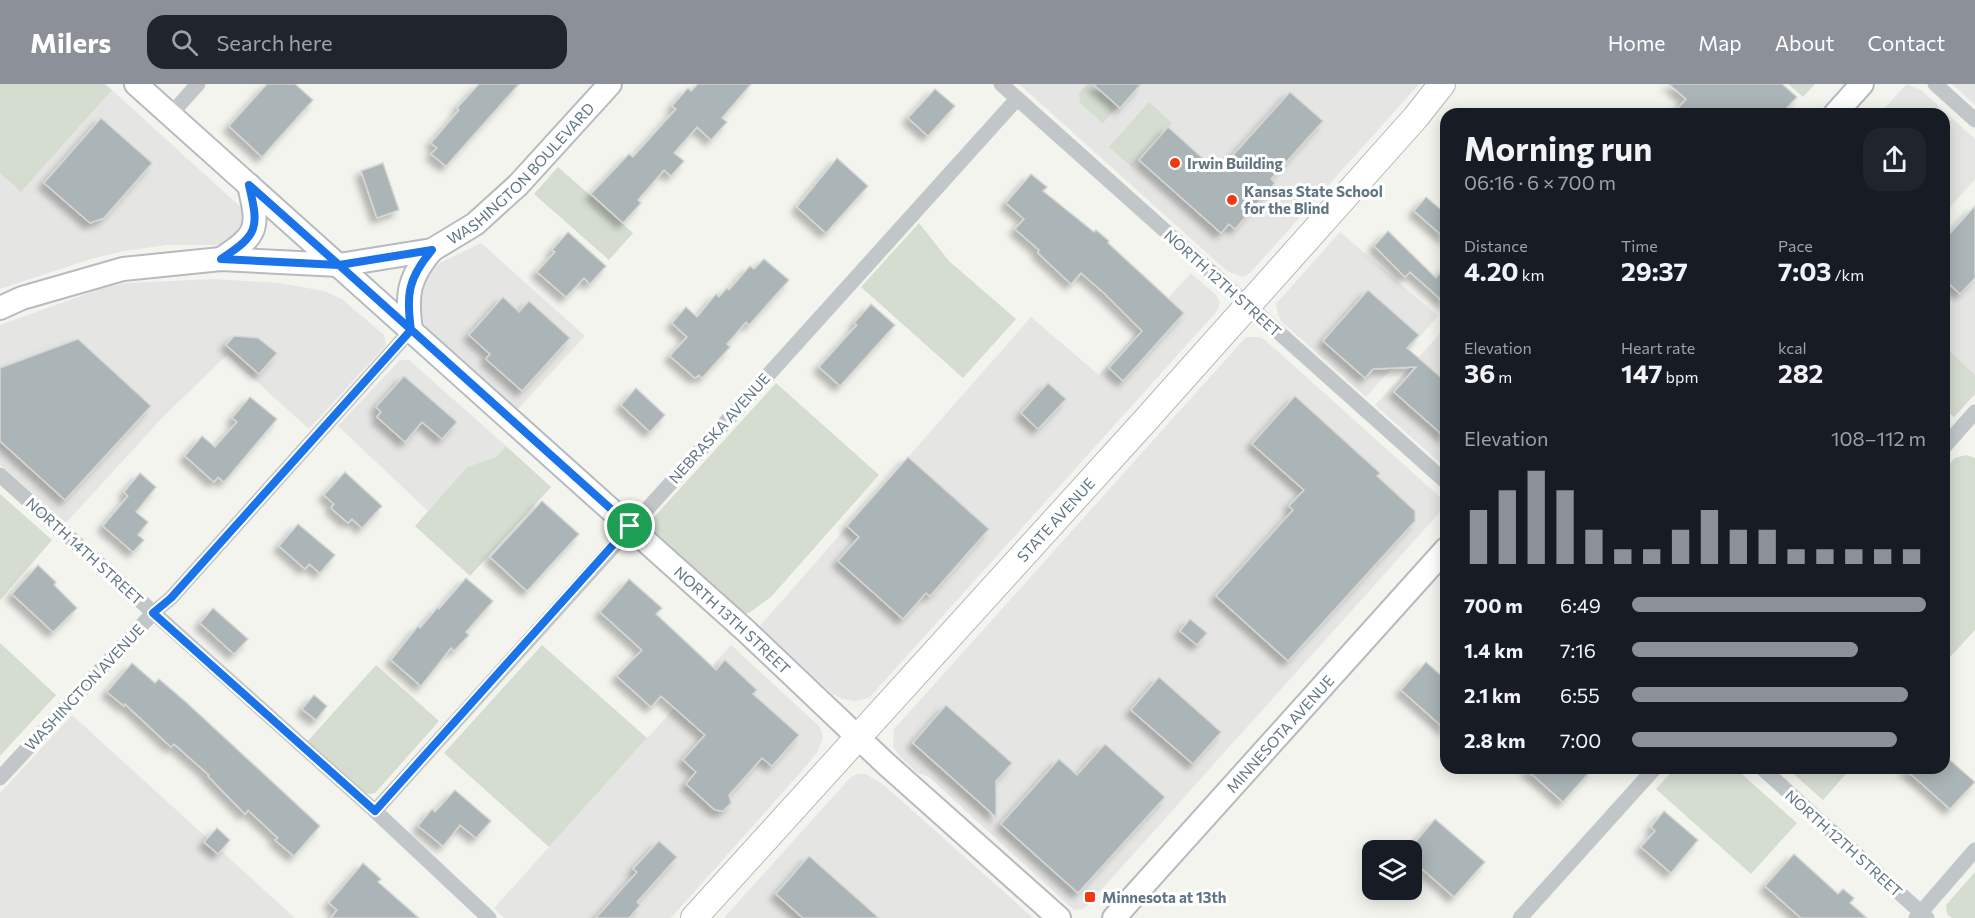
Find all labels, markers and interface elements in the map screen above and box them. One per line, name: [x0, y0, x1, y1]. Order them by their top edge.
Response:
search box: [147, 15, 567, 69]
text: Milers: [30, 25, 111, 59]
icon: search: [168, 26, 201, 59]
text: Search here: [216, 29, 333, 56]
text: Home: [1608, 30, 1665, 55]
text: Map: [1698, 30, 1742, 55]
text: About: [1775, 30, 1834, 55]
text: Contact: [1867, 30, 1945, 55]
street label: WASHINGTON BOULEVARD: [444, 99, 598, 248]
text: Morning run: [1464, 127, 1652, 168]
button: share: [1863, 128, 1926, 191]
place label: Irwin Building: [1187, 154, 1283, 172]
marker: Irwin Building: [1168, 156, 1182, 170]
text: 06:16 · 6 × 700 m: [1464, 170, 1616, 194]
place label: Kansas State School for the Blind: [1244, 182, 1383, 217]
marker: Kansas State School for the Blind: [1225, 193, 1239, 207]
street label: NORTH 12TH STREET: [1161, 226, 1285, 341]
text: Distance: [1464, 236, 1528, 255]
text: Time: [1621, 236, 1658, 255]
text: Pace: [1778, 236, 1813, 255]
text: 4.20: [1464, 255, 1519, 286]
text: 29:37: [1621, 255, 1688, 286]
text: 7:03: [1778, 255, 1831, 286]
text: km: [1519, 265, 1544, 284]
text: /km: [1831, 265, 1864, 284]
text: Elevation: [1464, 338, 1532, 357]
text: Heart rate: [1621, 338, 1695, 357]
text: kcal: [1778, 338, 1807, 357]
text: 36: [1464, 357, 1495, 388]
text: 147: [1621, 357, 1662, 388]
text: 282: [1778, 357, 1823, 388]
text: m: [1495, 367, 1512, 386]
text: bpm: [1662, 367, 1698, 386]
street label: NEBRASKA AVENUE: [665, 369, 773, 487]
text: Elevation: [1464, 426, 1549, 450]
text: 108–112 m: [1831, 426, 1926, 450]
street label: STATE AVENUE: [1013, 474, 1098, 565]
street label: NORTH 14TH STREET: [23, 494, 148, 609]
pin: [604, 500, 655, 551]
icon: arrive: [613, 509, 646, 542]
street label: NORTH 13TH STREET: [671, 562, 795, 678]
text: 700 m: [1464, 593, 1523, 617]
text: 6:49: [1560, 593, 1601, 617]
street label: WASHINGTON AVENUE: [21, 620, 147, 754]
text: 1.4 km: [1464, 638, 1523, 662]
text: 7:16: [1560, 638, 1596, 662]
street label: MINNESOTA AVENUE: [1222, 671, 1337, 796]
text: 2.1 km: [1464, 683, 1521, 707]
text: 6:55: [1560, 683, 1600, 707]
text: 2.8 km: [1464, 728, 1526, 752]
text: 7:00: [1560, 728, 1601, 752]
street label: NORTH 12TH STREET: [1782, 786, 1906, 901]
map controls: [1362, 840, 1422, 900]
button: layers: [1362, 840, 1422, 900]
place label: Minnesota at 13th: [1102, 888, 1227, 906]
marker: Minnesota at 13th: [1083, 890, 1097, 904]

